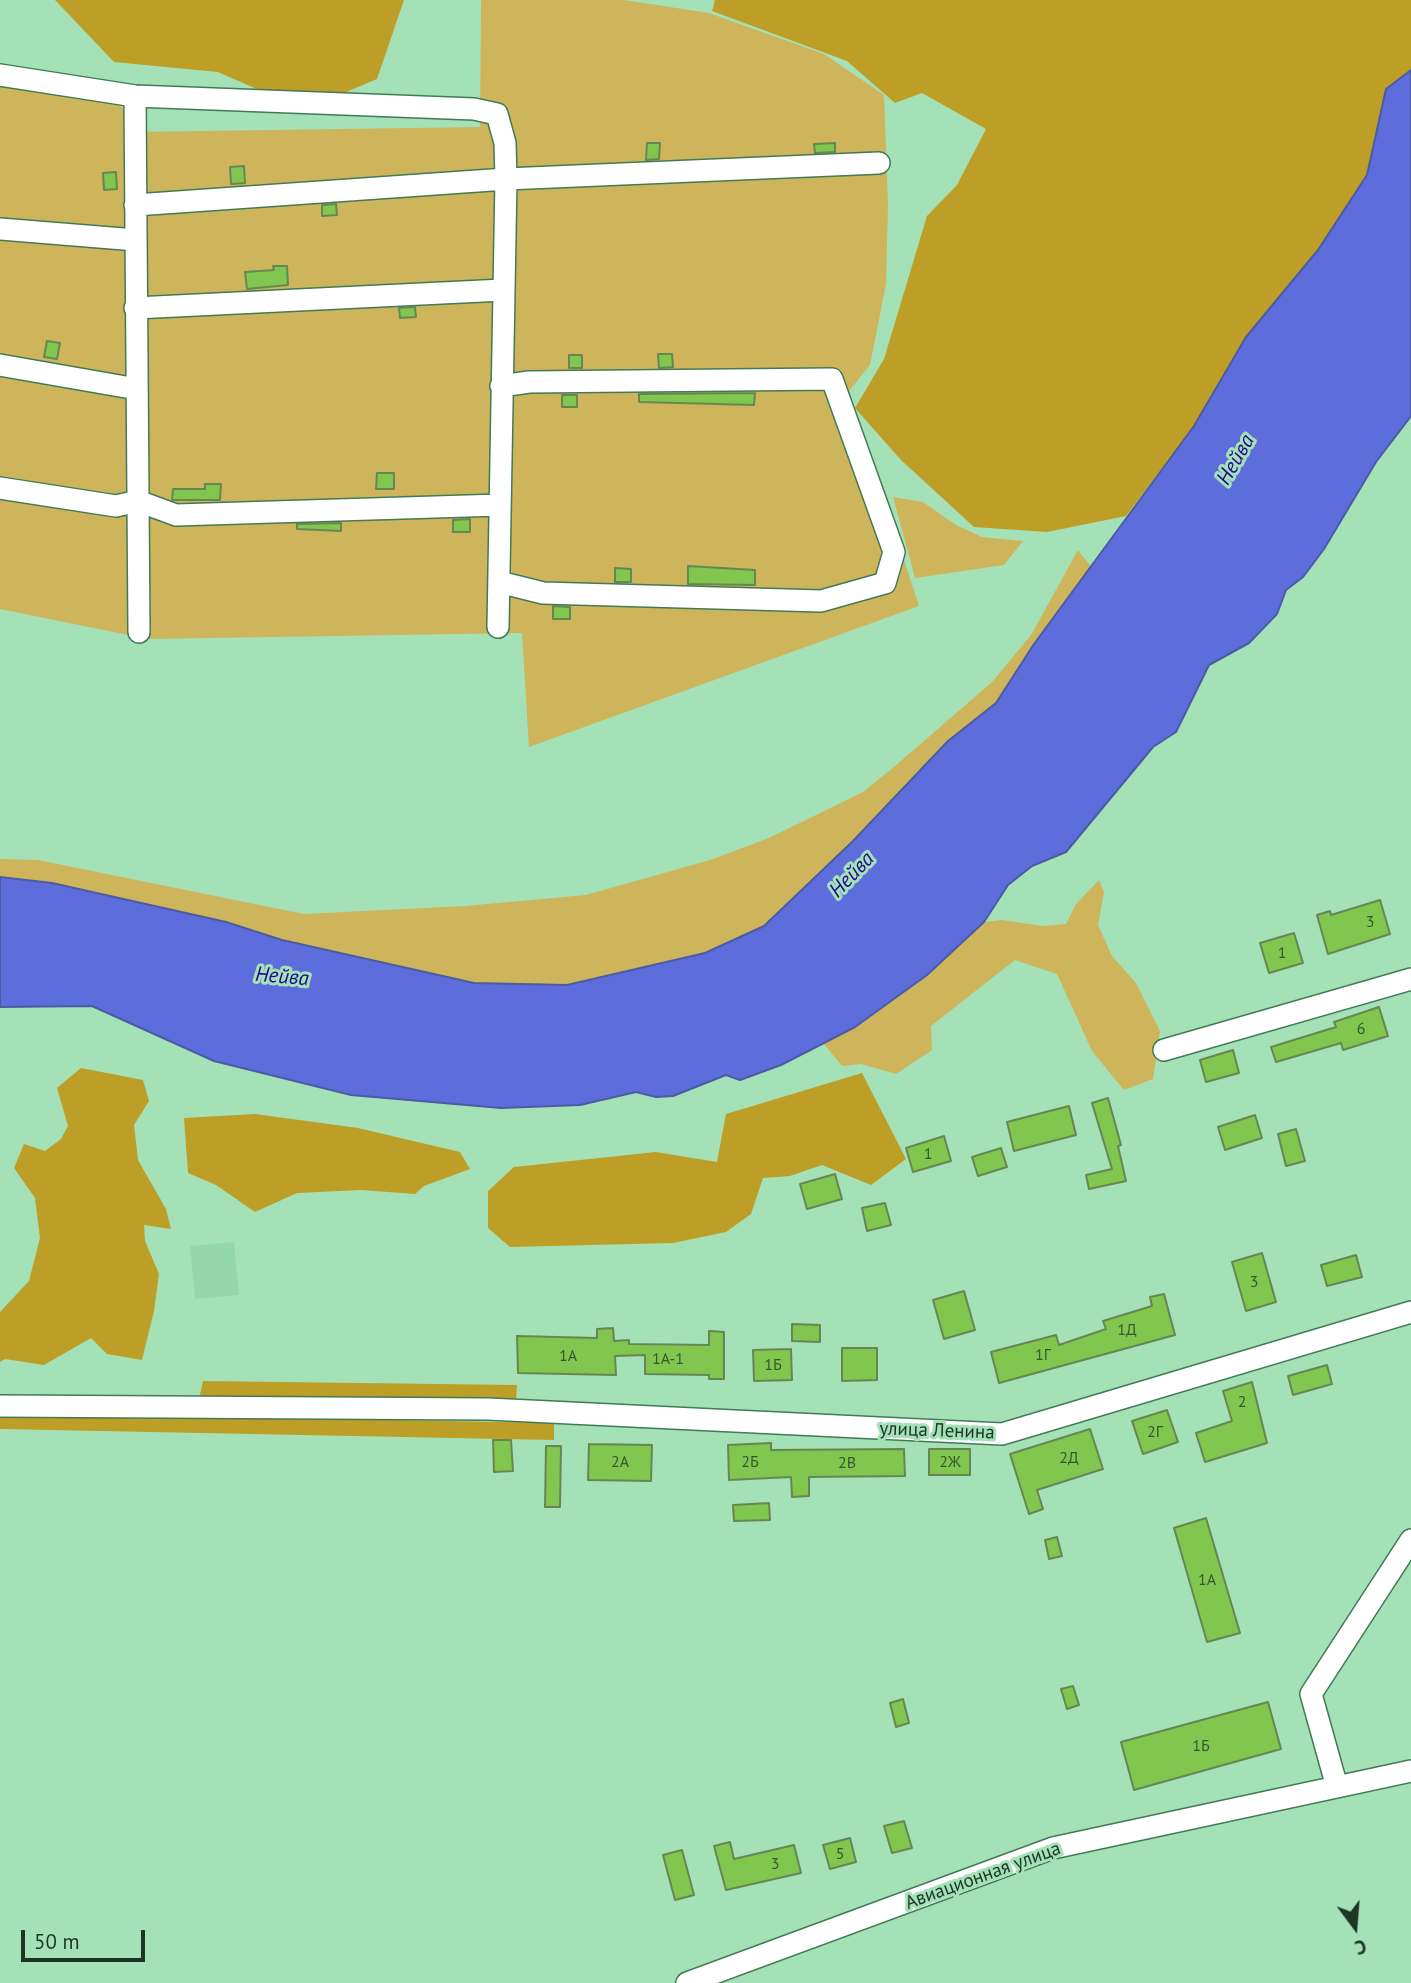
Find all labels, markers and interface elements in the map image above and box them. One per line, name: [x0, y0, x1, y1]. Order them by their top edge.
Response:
water label: Нейва: [1212, 430, 1260, 490]
water label: Нейва: [824, 847, 880, 903]
house number: 3: [1366, 912, 1374, 932]
house number: 1: [1278, 943, 1286, 963]
water label: Нейва: [254, 962, 310, 992]
house number: 6: [1357, 1019, 1365, 1039]
house number: 1: [924, 1144, 932, 1164]
house number: 3: [1250, 1272, 1258, 1292]
house number: 1Д: [1117, 1320, 1137, 1340]
house number: 1Г: [1035, 1345, 1051, 1365]
house number: 1А: [559, 1346, 577, 1366]
house number: 1А-1: [652, 1349, 684, 1369]
house number: 1Б: [764, 1355, 782, 1375]
house number: 2: [1238, 1392, 1246, 1412]
street label: улица Ленина: [879, 1418, 995, 1444]
house number: 2Г: [1147, 1422, 1163, 1442]
house number: 2Д: [1059, 1448, 1079, 1468]
house number: 2А: [611, 1452, 629, 1472]
house number: 2Б: [741, 1452, 759, 1472]
house number: 2Ж: [939, 1452, 961, 1472]
house number: 2В: [838, 1453, 856, 1473]
house number: 1А: [1198, 1570, 1216, 1590]
house number: 1Б: [1192, 1736, 1210, 1756]
street label: Авиационная улица: [902, 1837, 1064, 1915]
house number: 5: [836, 1844, 844, 1864]
house number: 3: [771, 1854, 779, 1874]
north arrow: [1320, 1892, 1390, 1962]
scale bar: [24, 1916, 149, 1960]
text: 50 m: [34, 1928, 80, 1955]
text: С: [1352, 1934, 1369, 1960]

